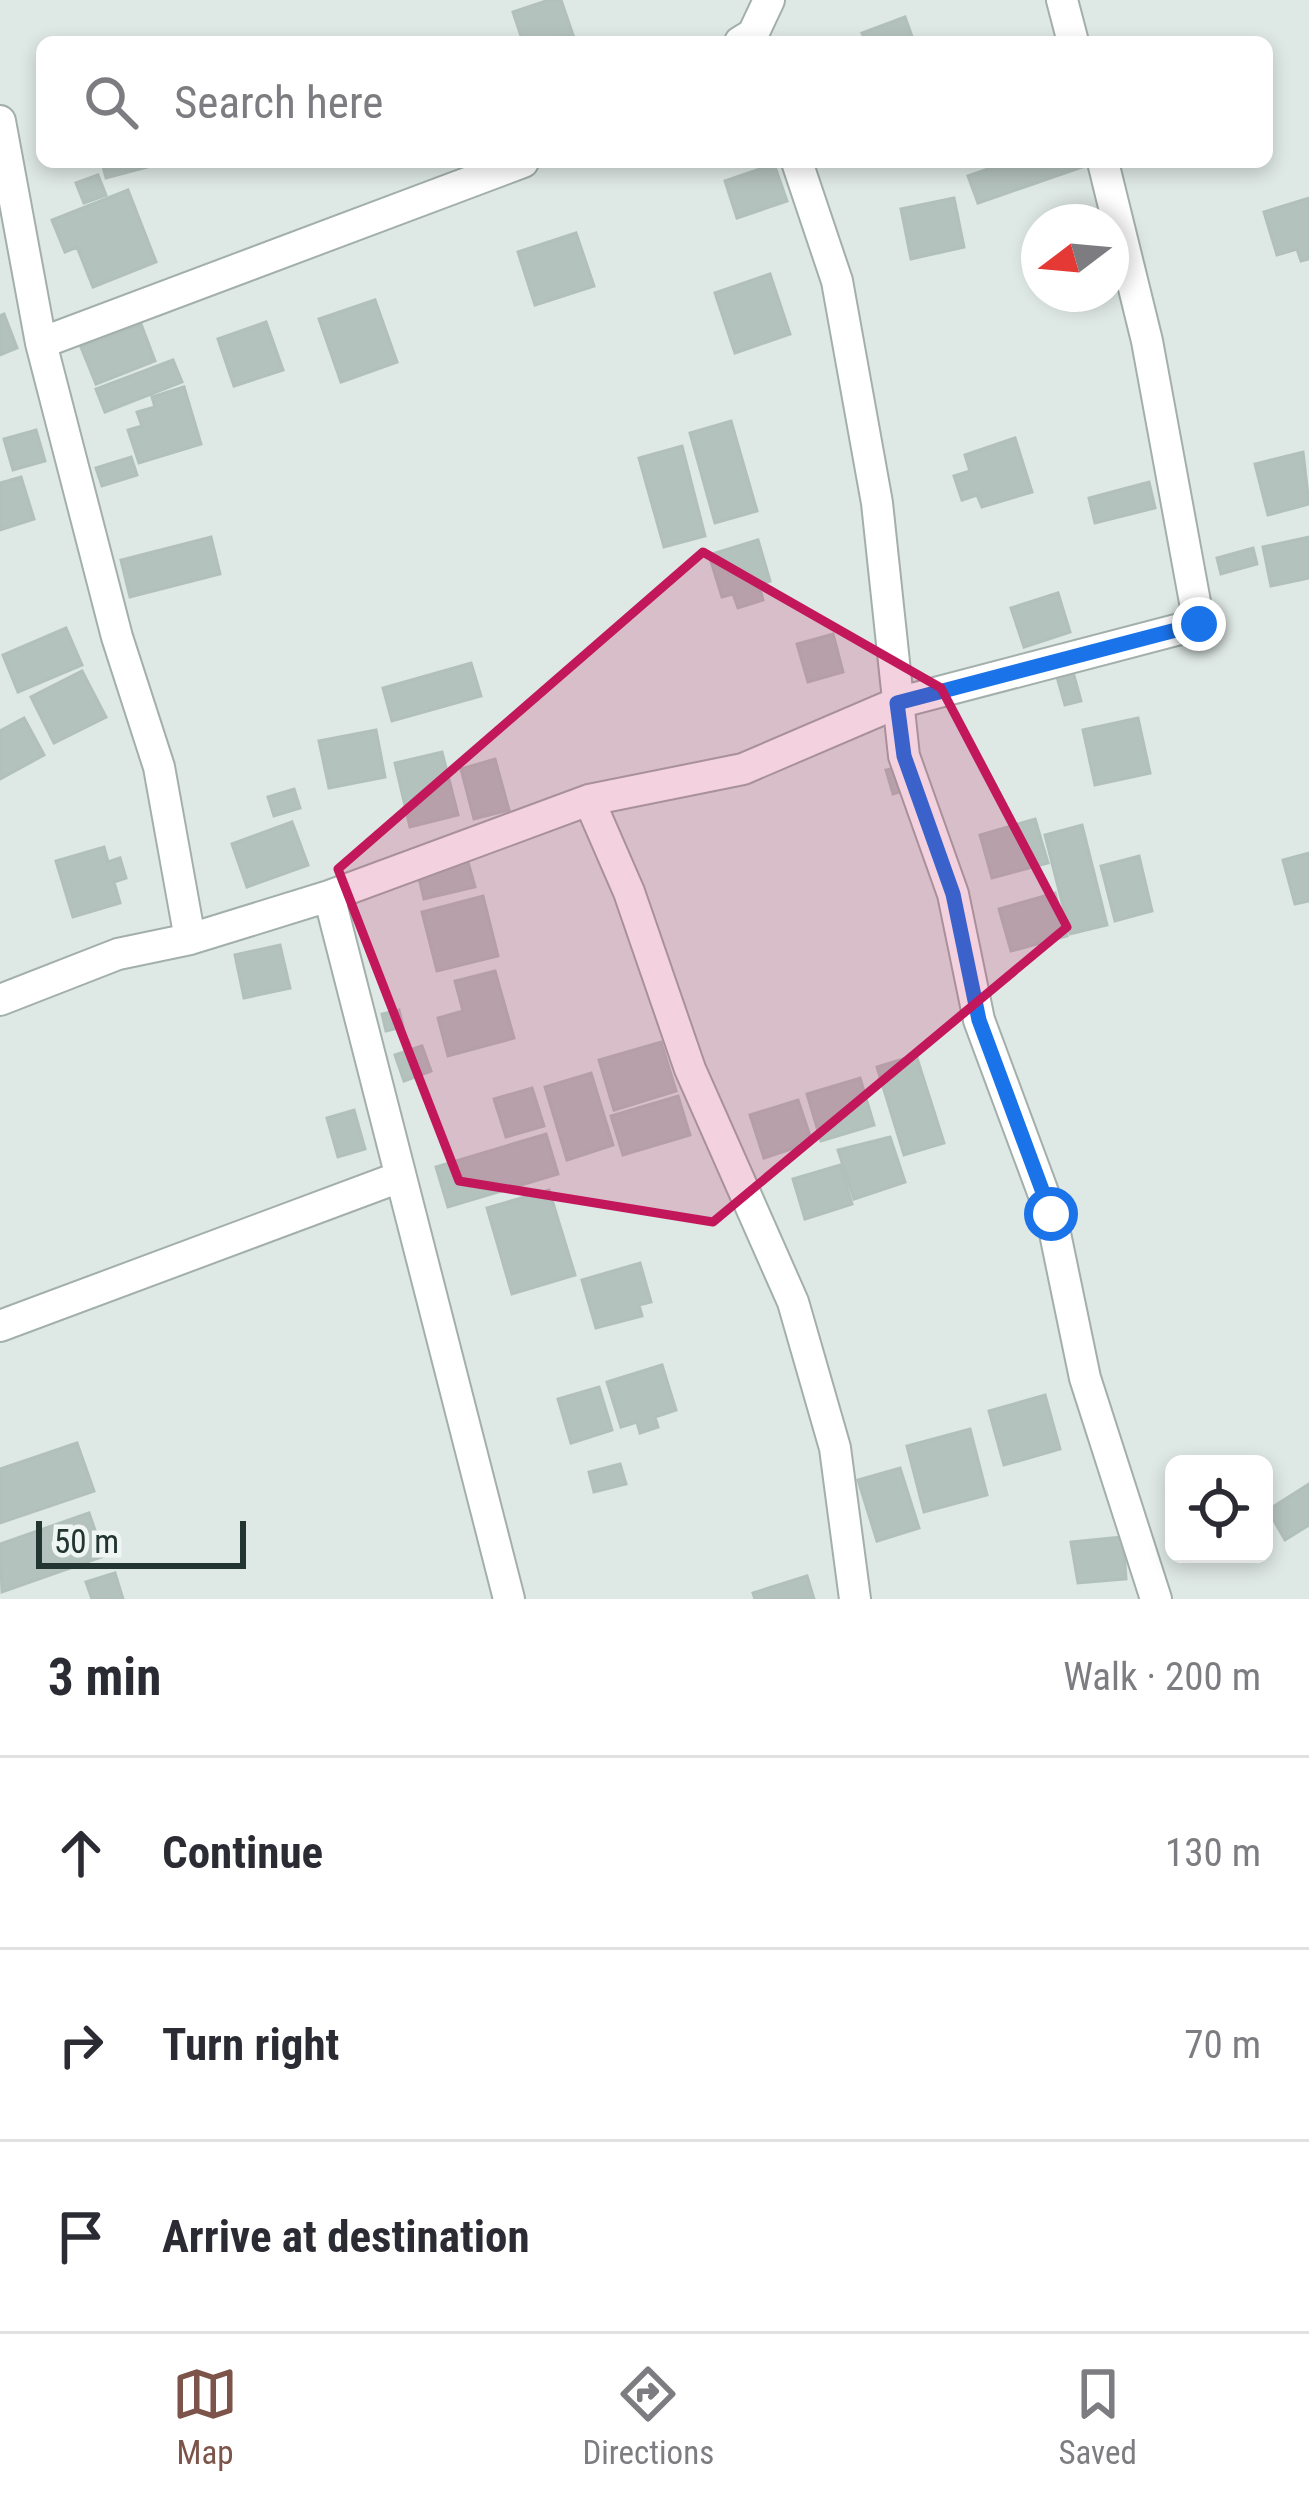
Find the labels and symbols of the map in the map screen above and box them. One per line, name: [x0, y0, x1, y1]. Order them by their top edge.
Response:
north arrow: [1021, 204, 1129, 312]
route end: [1172, 597, 1226, 651]
route start: [1024, 1187, 1078, 1241]
scale bar: [36, 1515, 246, 1568]

